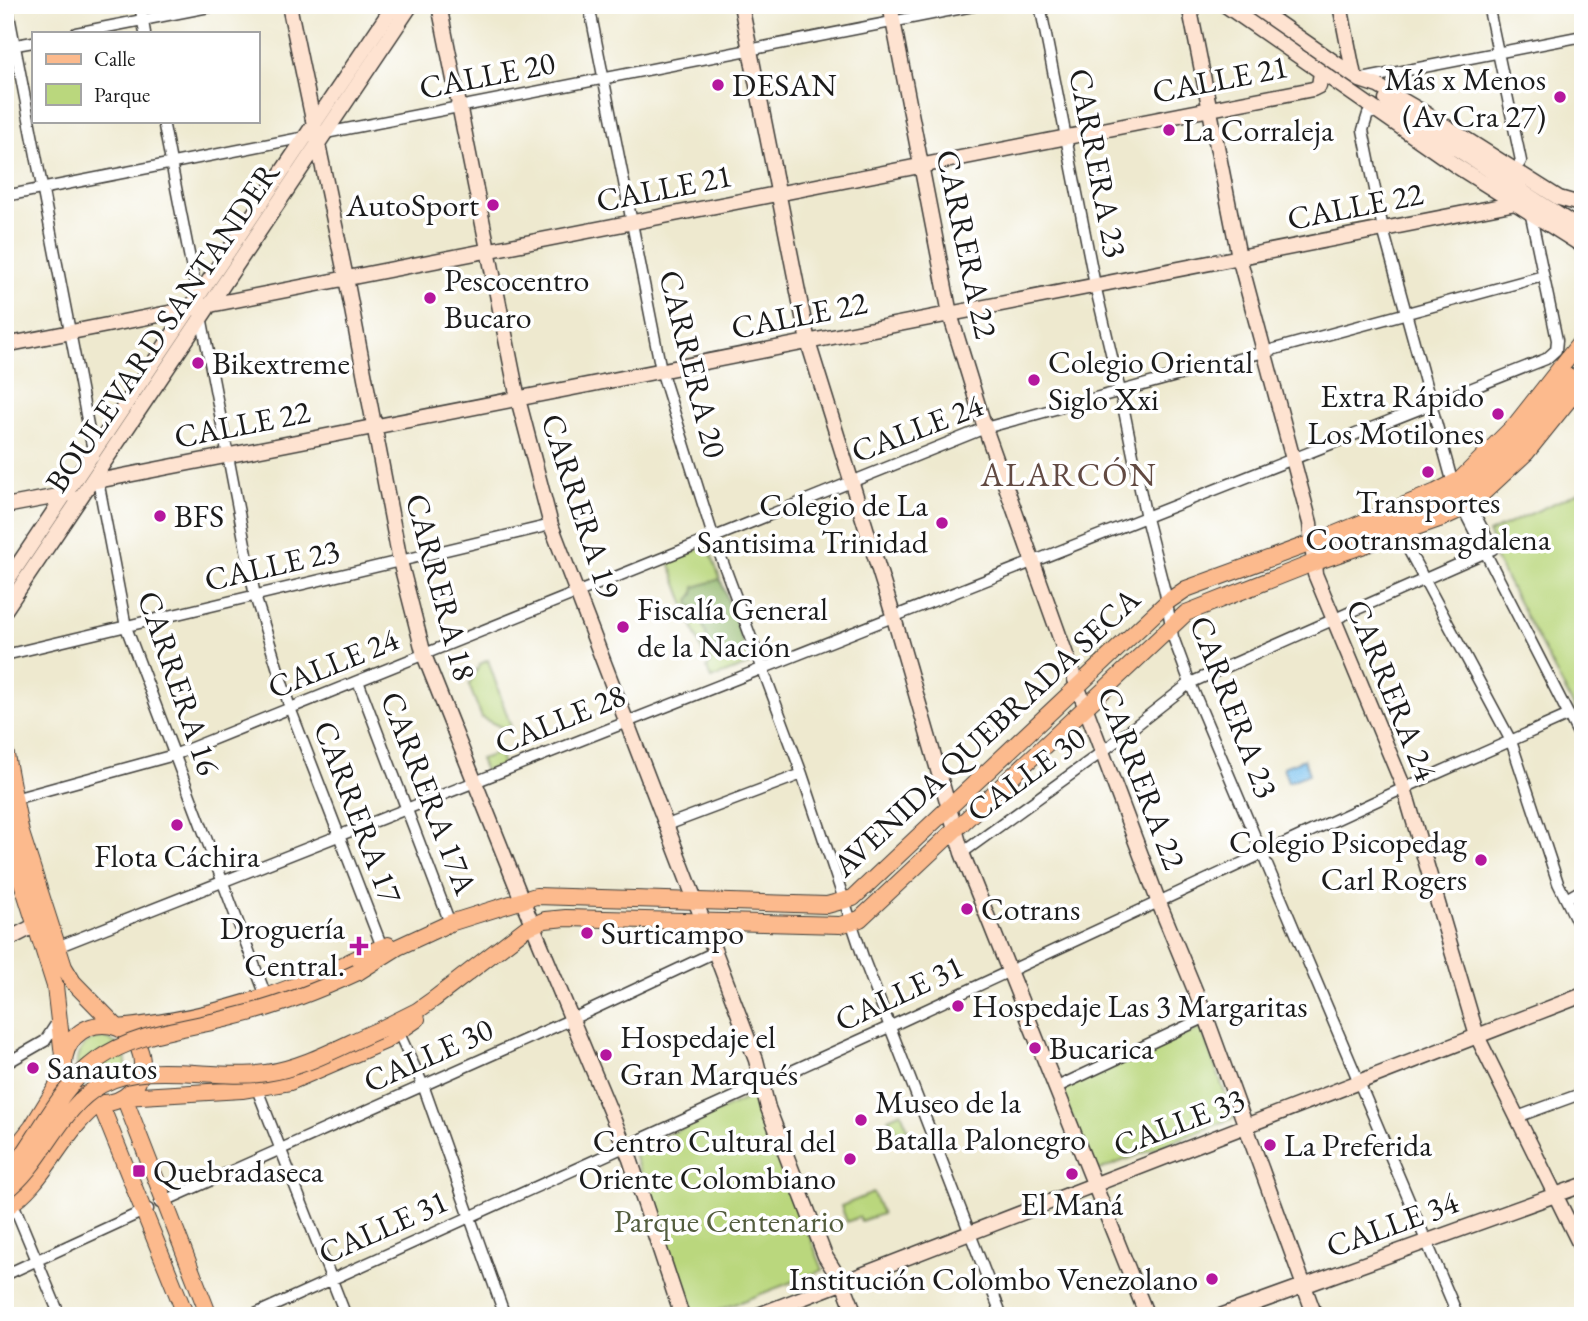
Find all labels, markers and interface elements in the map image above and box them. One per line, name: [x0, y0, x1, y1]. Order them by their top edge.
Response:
legend: [32, 32, 259, 122]
street label: CALLE 20: [416, 41, 558, 109]
text: Calle: [94, 45, 136, 72]
street label: CALLE 21: [1149, 45, 1291, 113]
place label: Más x Menos (Av Cra 27): [1384, 58, 1546, 137]
place label: DESAN: [732, 64, 837, 106]
street label: CARRERA 23: [1059, 65, 1137, 261]
marker: DESAN: [710, 77, 726, 93]
text: Parque: [94, 81, 150, 108]
marker: Más x Menos (Av Cra 27): [1552, 89, 1568, 105]
place label: La Corraleja: [1183, 109, 1334, 151]
marker: La Corraleja: [1161, 122, 1177, 138]
street label: CARRERA 22: [927, 146, 1008, 343]
street label: BOULEVARD SANTANDER: [36, 153, 289, 500]
street label: CALLE 21: [593, 154, 735, 222]
street label: CALLE 22: [1284, 172, 1427, 240]
place label: AutoSport: [345, 184, 479, 226]
marker: AutoSport: [485, 197, 501, 213]
place label: Pescocentro Bucaro: [444, 259, 589, 338]
street label: CARRERA 20: [649, 266, 737, 462]
street label: CALLE 22: [728, 281, 871, 349]
marker: Pescocentro Bucaro: [422, 290, 438, 306]
place label: Colegio Oriental Siglo Xxi: [1048, 341, 1253, 420]
place label: Bikextreme: [212, 342, 350, 384]
marker: Bikextreme: [190, 355, 206, 371]
marker: Colegio Oriental Siglo Xxi: [1026, 372, 1042, 388]
place label: Extra Rápido Los Motilones: [1308, 375, 1484, 454]
street label: CALLE 24: [845, 384, 989, 472]
street label: CALLE 22: [171, 390, 314, 458]
marker: Extra Rápido Los Motilones: [1490, 406, 1506, 422]
street label: CARRERA 19: [531, 408, 631, 604]
district label: ALARCÓN: [979, 453, 1158, 496]
marker: Transportes Cootransmagdalena: [1420, 464, 1436, 480]
place label: Transportes Cootransmagdalena: [1305, 481, 1551, 560]
place label: Colegio de La Santisima Trinidad: [697, 484, 929, 563]
street label: CARRERA 18: [396, 489, 486, 685]
place label: BFS: [174, 495, 224, 537]
marker: BFS: [152, 508, 168, 524]
marker: Colegio de La Santisima Trinidad: [934, 515, 950, 531]
street label: CALLE 23: [200, 529, 344, 601]
street label: AVENIDA QUEBRADA SECA: [823, 578, 1149, 886]
street label: CARRERA 16: [128, 585, 230, 781]
place label: Fiscalía General de la Nación: [637, 588, 828, 667]
street label: CARRERA 24: [1337, 593, 1448, 787]
street label: CARRERA 23: [1180, 610, 1288, 804]
street label: CALLE 24: [261, 618, 405, 708]
marker: Fiscalía General de la Nación: [615, 619, 631, 635]
street label: CALLE 28: [488, 674, 632, 764]
street label: CARRERA 22: [1088, 681, 1196, 876]
street label: CARRERA 17A: [371, 686, 487, 901]
street label: CARRERA 17: [304, 715, 412, 910]
street label: CALLE 30: [958, 717, 1094, 831]
marker: Flota Cáchira: [169, 817, 185, 833]
place label: Colegio Psicopedag Carl Rogers: [1229, 821, 1468, 900]
place label: Flota Cáchira: [94, 835, 260, 877]
marker: Colegio Psicopedag Carl Rogers: [1473, 852, 1489, 868]
place label: Cotrans: [981, 888, 1080, 930]
marker: Cotrans: [959, 901, 975, 917]
place label: Droguería Central.: [220, 907, 345, 986]
place label: Surticampo: [601, 912, 744, 954]
marker: Surticampo: [579, 925, 595, 941]
marker: Droguería Central.: [351, 938, 367, 954]
street label: CALLE 31: [828, 945, 970, 1041]
place label: Hospedaje Las 3 Margaritas: [972, 985, 1308, 1027]
marker: Hospedaje Las 3 Margaritas: [950, 998, 966, 1014]
street label: CALLE 30: [357, 1008, 499, 1102]
place label: Hospedaje el Gran Marqués: [620, 1016, 798, 1095]
place label: Bucarica: [1049, 1027, 1154, 1069]
marker: Bucarica: [1027, 1040, 1043, 1056]
place label: Sanautos: [47, 1047, 157, 1089]
marker: Hospedaje el Gran Marqués: [598, 1047, 614, 1063]
marker: Sanautos: [25, 1060, 41, 1076]
street label: CALLE 33: [1107, 1078, 1251, 1166]
place label: Museo de la Batalla Palonegro: [875, 1081, 1086, 1160]
marker: Museo de la Batalla Palonegro: [853, 1112, 869, 1128]
place label: Centro Cultural del Oriente Colombiano: [578, 1120, 836, 1199]
place label: La Preferida: [1284, 1124, 1432, 1166]
marker: La Preferida: [1262, 1137, 1278, 1153]
place label: Quebradaseca: [153, 1150, 324, 1192]
marker: Centro Cultural del Oriente Colombiano: [842, 1151, 858, 1167]
marker: Quebradaseca: [131, 1163, 147, 1179]
marker: El Maná: [1064, 1166, 1080, 1182]
street label: CALLE 31: [312, 1180, 454, 1274]
street label: CALLE 34: [1320, 1181, 1464, 1267]
place label: El Maná: [1021, 1183, 1124, 1225]
park label: Parque Centenario: [614, 1200, 844, 1242]
place label: Institución Colombo Venezolano: [789, 1258, 1198, 1300]
marker: Institución Colombo Venezolano: [1204, 1271, 1220, 1287]

